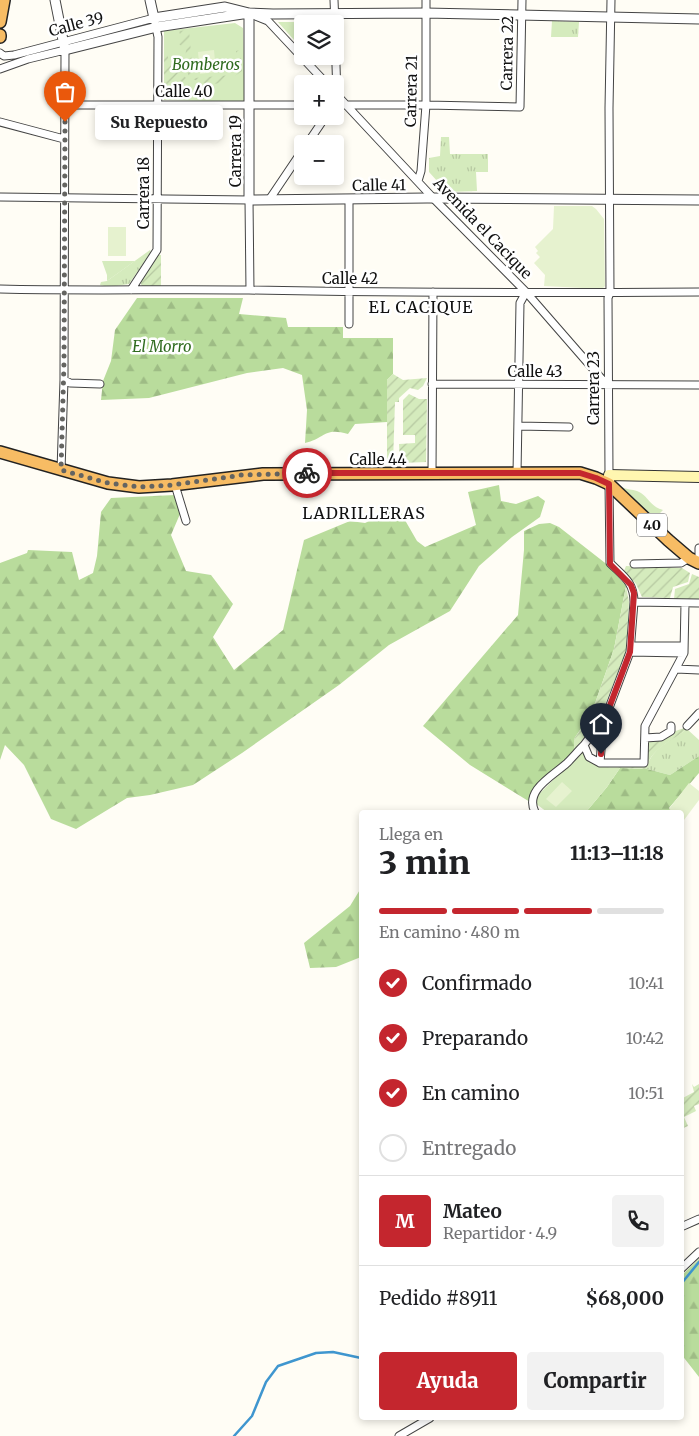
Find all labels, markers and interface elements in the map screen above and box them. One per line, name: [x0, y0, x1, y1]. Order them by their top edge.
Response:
street label: Calle 39: [47, 8, 105, 40]
map controls: [294, 15, 344, 185]
button: layers: [294, 15, 344, 65]
street label: Carrera 22: [497, 15, 517, 91]
street label: Carrera 21: [401, 54, 421, 127]
park label: Bomberos: [172, 55, 240, 74]
pin: [44, 71, 86, 122]
button: +: [294, 75, 344, 125]
icon: bag: [51, 78, 79, 106]
street label: Calle 40: [155, 82, 213, 101]
callout: Su Repuesto: [95, 104, 222, 140]
text: Su Repuesto: [110, 112, 208, 132]
street label: Carrera 19: [226, 115, 245, 187]
button: −: [294, 135, 344, 185]
street label: Carrera 18: [134, 157, 153, 229]
street label: Avenida el Cacique: [429, 173, 536, 283]
street label: Calle 41: [352, 175, 406, 195]
street label: Calle 42: [322, 269, 378, 288]
district label: EL CACIQUE: [369, 297, 473, 317]
park label: El Morro: [132, 337, 192, 356]
street label: Carrera 23: [584, 351, 603, 425]
street label: Calle 43: [507, 362, 563, 381]
courier: [282, 448, 332, 498]
street label: Calle 44: [349, 450, 407, 469]
icon: bike: [293, 459, 321, 487]
district label: LADRILLERAS: [302, 503, 426, 523]
road number: 40: [637, 514, 667, 536]
pin: [580, 703, 622, 754]
icon: home: [587, 710, 615, 738]
text: Llega en: [379, 824, 443, 844]
text: 11:13–11:18: [570, 841, 664, 865]
text: 3 min: [379, 843, 470, 883]
text: En camino · 480 m: [379, 922, 520, 942]
icon: check: [379, 969, 407, 997]
text: Confirmado: [422, 971, 532, 995]
text: 10:41: [628, 973, 664, 993]
icon: check: [379, 1024, 407, 1052]
text: Preparando: [422, 1026, 528, 1050]
text: 10:42: [626, 1028, 664, 1048]
icon: check: [379, 1079, 407, 1107]
text: En camino: [422, 1081, 520, 1105]
text: 10:51: [628, 1083, 664, 1103]
text: Entregado: [422, 1136, 516, 1160]
button: phone: [612, 1195, 664, 1247]
text: Mateo: [443, 1199, 502, 1223]
text: M: [395, 1209, 415, 1233]
text: Repartidor · 4.9: [443, 1223, 557, 1243]
text: Pedido #8911: [379, 1286, 497, 1310]
text: $68,000: [586, 1286, 664, 1310]
button: Ayuda: [379, 1352, 517, 1410]
button: Compartir: [527, 1352, 664, 1410]

